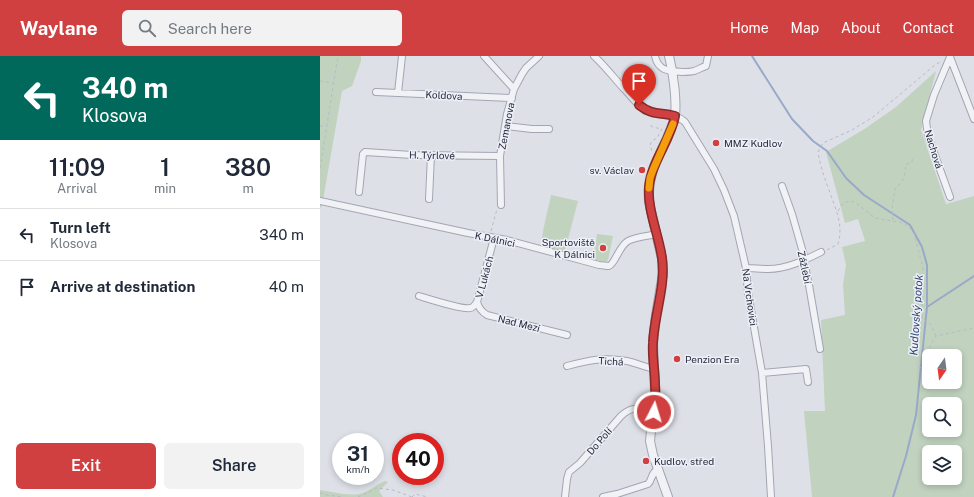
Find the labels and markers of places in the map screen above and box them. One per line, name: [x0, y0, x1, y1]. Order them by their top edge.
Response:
pin: [622, 64, 656, 105]
place label: MMZ Kudlov: [724, 137, 782, 149]
marker: MMZ Kudlov: [711, 138, 721, 148]
place label: sv. Václav: [589, 164, 634, 176]
marker: sv. Václav: [637, 165, 647, 175]
place label: Sportoviště K Dálnici: [542, 236, 595, 260]
marker: Sportoviště K Dálnici: [598, 243, 608, 253]
place label: Penzion Era: [685, 353, 739, 365]
marker: Penzion Era: [672, 354, 682, 364]
place label: Kudlov, střed: [654, 455, 714, 467]
marker: Kudlov, střed: [641, 456, 651, 466]

